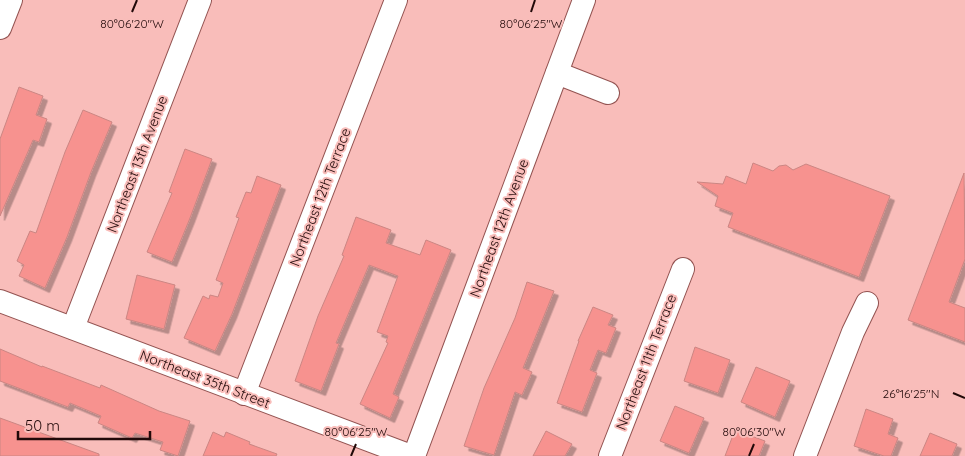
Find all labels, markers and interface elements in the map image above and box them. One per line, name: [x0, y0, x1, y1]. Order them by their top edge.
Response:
text: 80°06'20"W: [100, 16, 164, 31]
text: 80°06'25"W: [500, 16, 563, 31]
street label: Northeast 13th Avenue: [103, 93, 171, 235]
street label: Northeast 12th Terrace: [285, 125, 355, 269]
street label: Northeast 12th Avenue: [466, 156, 532, 300]
street label: Northeast 11th Terrace: [612, 291, 680, 433]
street label: Northeast 35th Street: [137, 346, 273, 412]
text: 26°16'25"N: [883, 386, 939, 401]
scale bar: [18, 408, 150, 440]
text: 50 m: [25, 416, 60, 435]
text: 80°06'25"W: [325, 424, 388, 439]
text: 80°06'30"W: [722, 424, 786, 439]

